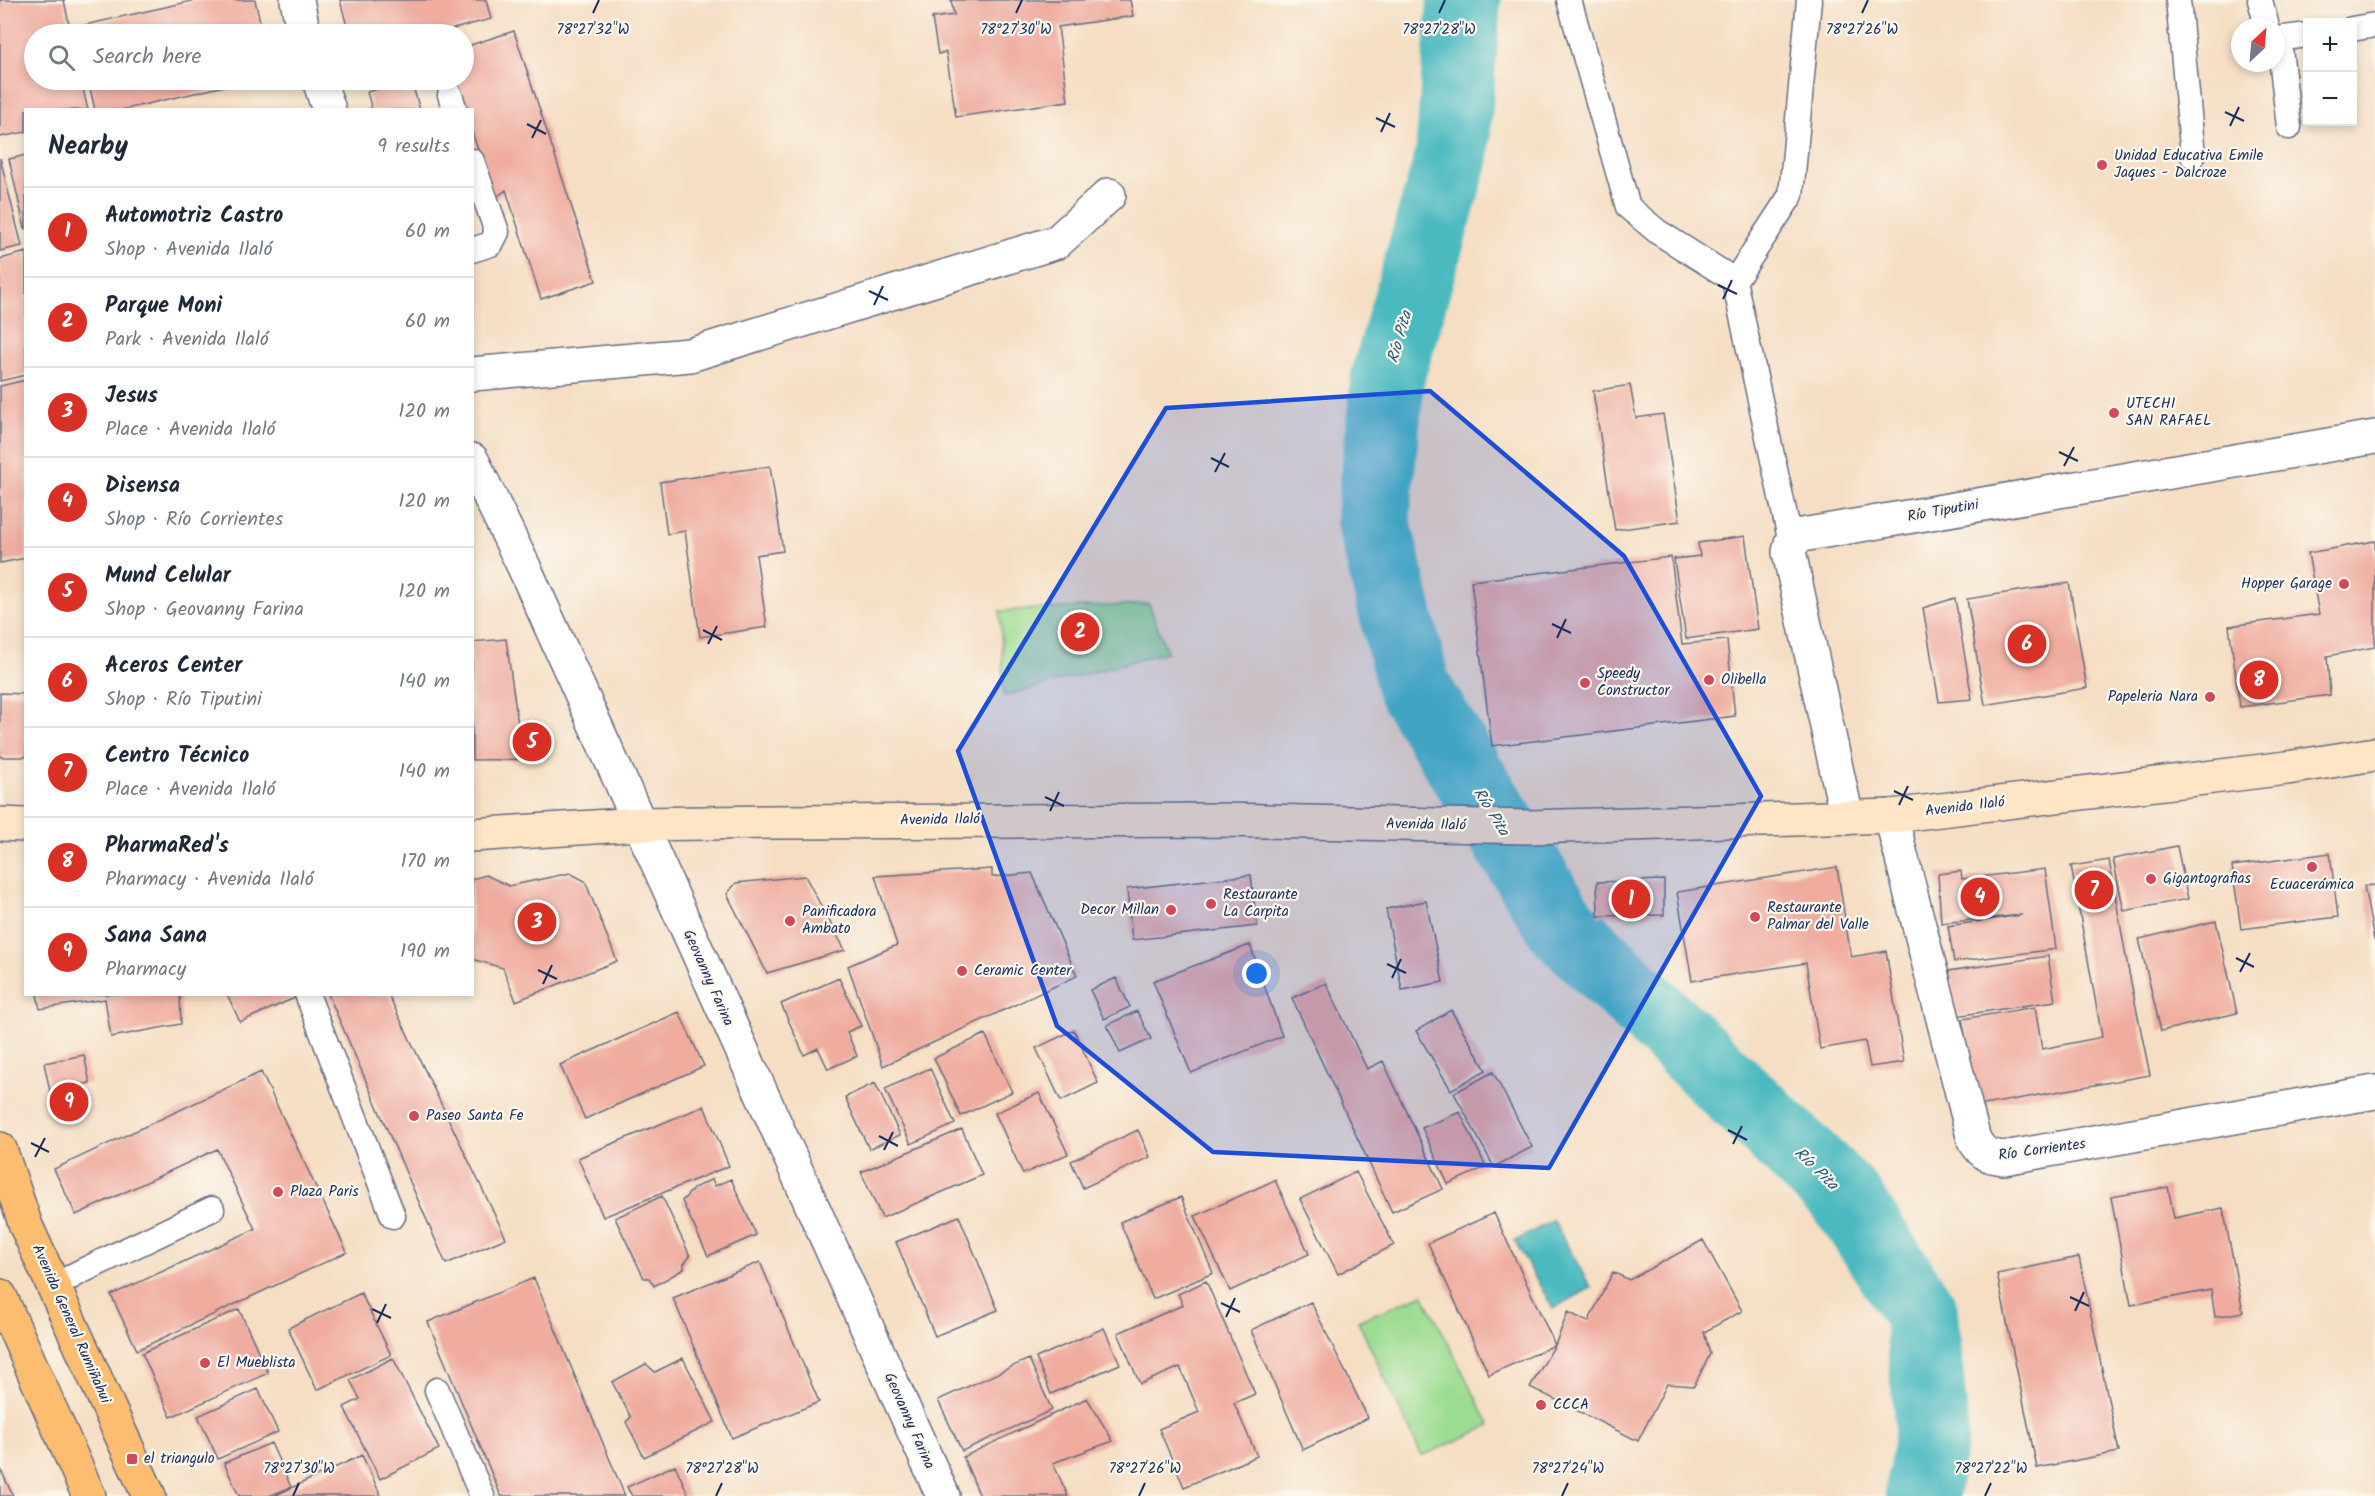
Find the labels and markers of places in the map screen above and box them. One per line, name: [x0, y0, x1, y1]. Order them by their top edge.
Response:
place label: Unidad Educativa Emile Jaques - Dalcroze: [2114, 144, 2263, 185]
marker: Unidad Educativa Emile Jaques - Dalcroze: [2095, 158, 2109, 172]
place label: UTECHI SAN RAFAEL: [2126, 392, 2211, 433]
marker: UTECHI SAN RAFAEL: [2107, 406, 2121, 420]
place label: Hopper Garage: [2241, 572, 2332, 596]
marker: Hopper Garage: [2337, 577, 2351, 591]
pin: 2: [1060, 610, 1100, 654]
pin: 6: [2008, 622, 2046, 666]
pin: 8: [2240, 658, 2278, 702]
place label: Speedy Constructor: [1597, 662, 1670, 703]
place label: Olibella: [1721, 668, 1766, 692]
marker: Olibella: [1702, 673, 1716, 687]
marker: Speedy Constructor: [1578, 676, 1592, 690]
place label: Papeleria Nara: [2108, 685, 2198, 709]
marker: Papeleria Nara: [2203, 690, 2217, 704]
pin: 5: [512, 720, 552, 764]
marker: Ecuacerámica: [2305, 860, 2319, 874]
place label: Gigantografias: [2163, 867, 2252, 891]
pin: 7: [2074, 868, 2114, 912]
marker: Gigantografias: [2144, 872, 2158, 886]
place label: Ecuacerámica: [2270, 873, 2354, 897]
pin: 4: [1960, 874, 2000, 920]
pin: 1: [1612, 876, 1650, 922]
place label: Restaurante La Carpita: [1223, 883, 1298, 924]
place label: Restaurante Palmar del Valle: [1767, 896, 1869, 937]
marker: Restaurante La Carpita: [1204, 897, 1218, 911]
place label: Decor Millan: [1080, 898, 1159, 922]
pin: 3: [518, 900, 556, 944]
place label: Panificadora Ambato: [802, 900, 877, 941]
marker: Decor Millan: [1164, 903, 1178, 917]
marker: Restaurante Palmar del Valle: [1748, 910, 1762, 924]
marker: Panificadora Ambato: [783, 914, 797, 928]
place label: Ceramic Center: [974, 959, 1072, 983]
marker: Ceramic Center: [955, 964, 969, 978]
pin: 9: [50, 1080, 88, 1124]
place label: Paseo Santa Fe: [426, 1104, 524, 1128]
marker: Paseo Santa Fe: [407, 1109, 421, 1123]
place label: Plaza Paris: [290, 1180, 359, 1204]
marker: Plaza Paris: [271, 1185, 285, 1199]
place label: El Mueblista: [217, 1351, 296, 1375]
marker: El Mueblista: [198, 1356, 212, 1370]
place label: CCCA: [1553, 1393, 1589, 1417]
marker: CCCA: [1534, 1398, 1548, 1412]
place label: el triangulo: [144, 1447, 215, 1471]
marker: el triangulo: [125, 1452, 139, 1466]

